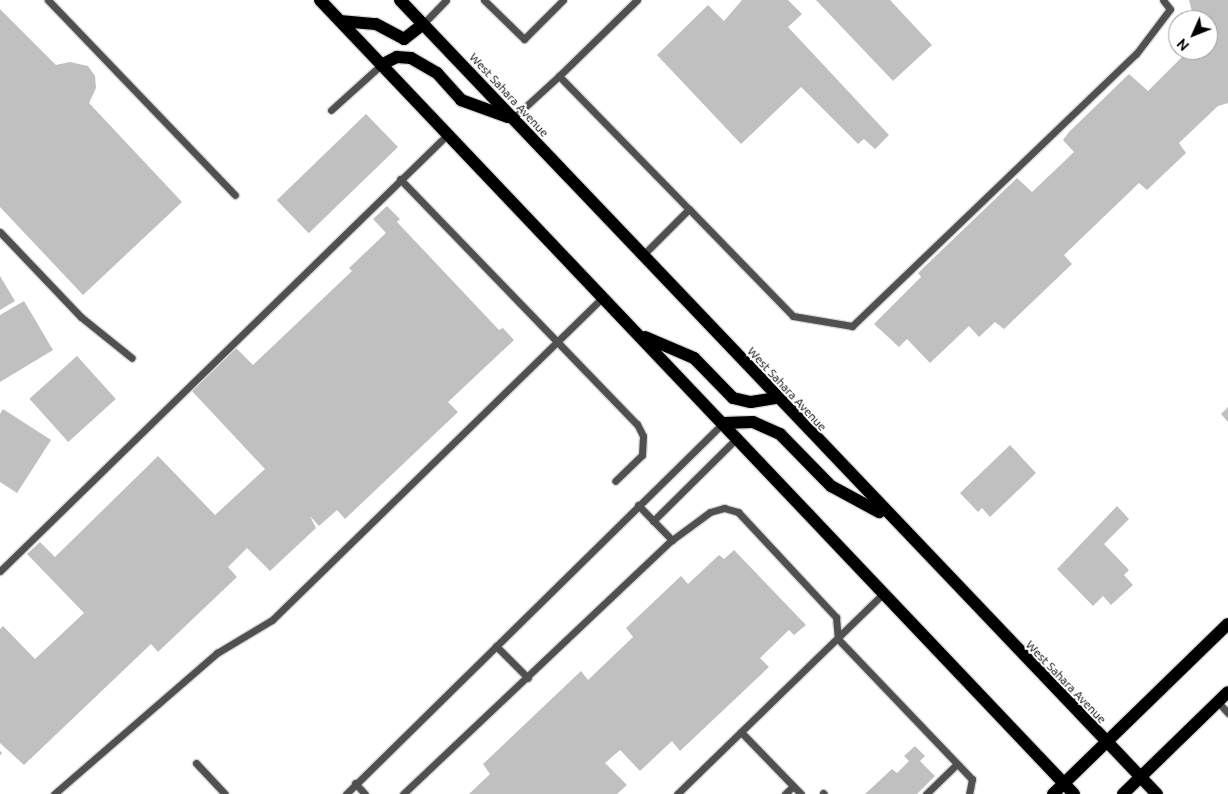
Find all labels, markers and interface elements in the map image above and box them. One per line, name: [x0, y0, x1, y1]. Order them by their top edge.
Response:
north arrow: [1168, 10, 1218, 60]
text: N: [1174, 35, 1192, 54]
street label: West Sahara Avenue: [466, 50, 552, 140]
street label: West Sahara Avenue: [744, 344, 830, 434]
street label: West Sahara Avenue: [1023, 638, 1109, 726]

